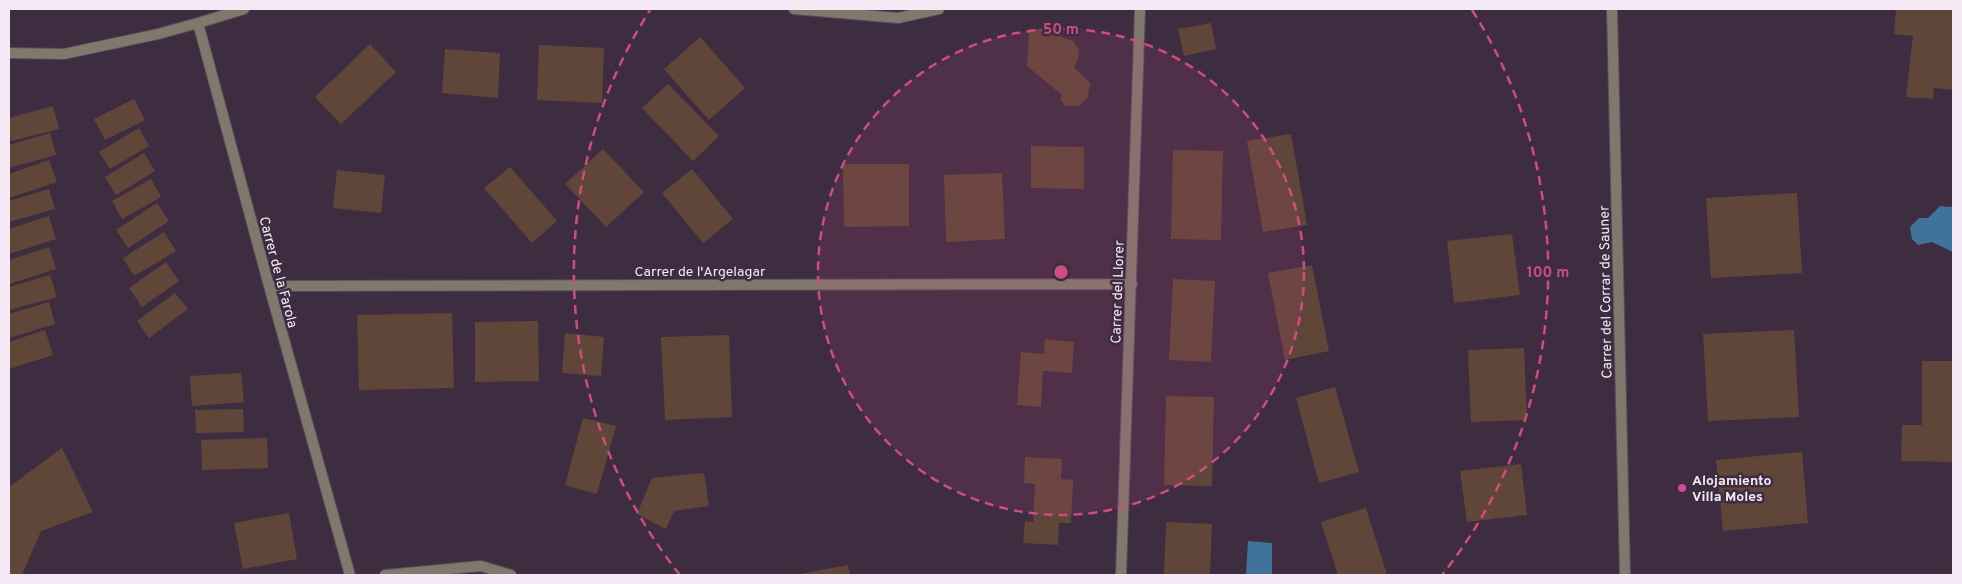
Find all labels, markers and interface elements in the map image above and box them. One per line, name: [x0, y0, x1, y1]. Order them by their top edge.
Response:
text: 50 m: [1043, 21, 1079, 40]
street label: Carrer del Corrar de Sauner: [1596, 205, 1617, 379]
street label: Carrer de la Farola: [254, 215, 301, 330]
street label: Carrer del Llorer: [1108, 240, 1129, 344]
centre of rings: [1052, 263, 1070, 281]
street label: Carrer de l'Argelagar: [635, 264, 766, 281]
text: 100 m: [1527, 264, 1569, 283]
place label: Alojamiento Villa Moles: [1692, 473, 1771, 506]
marker: Alojamiento Villa Moles: [1676, 482, 1688, 494]

